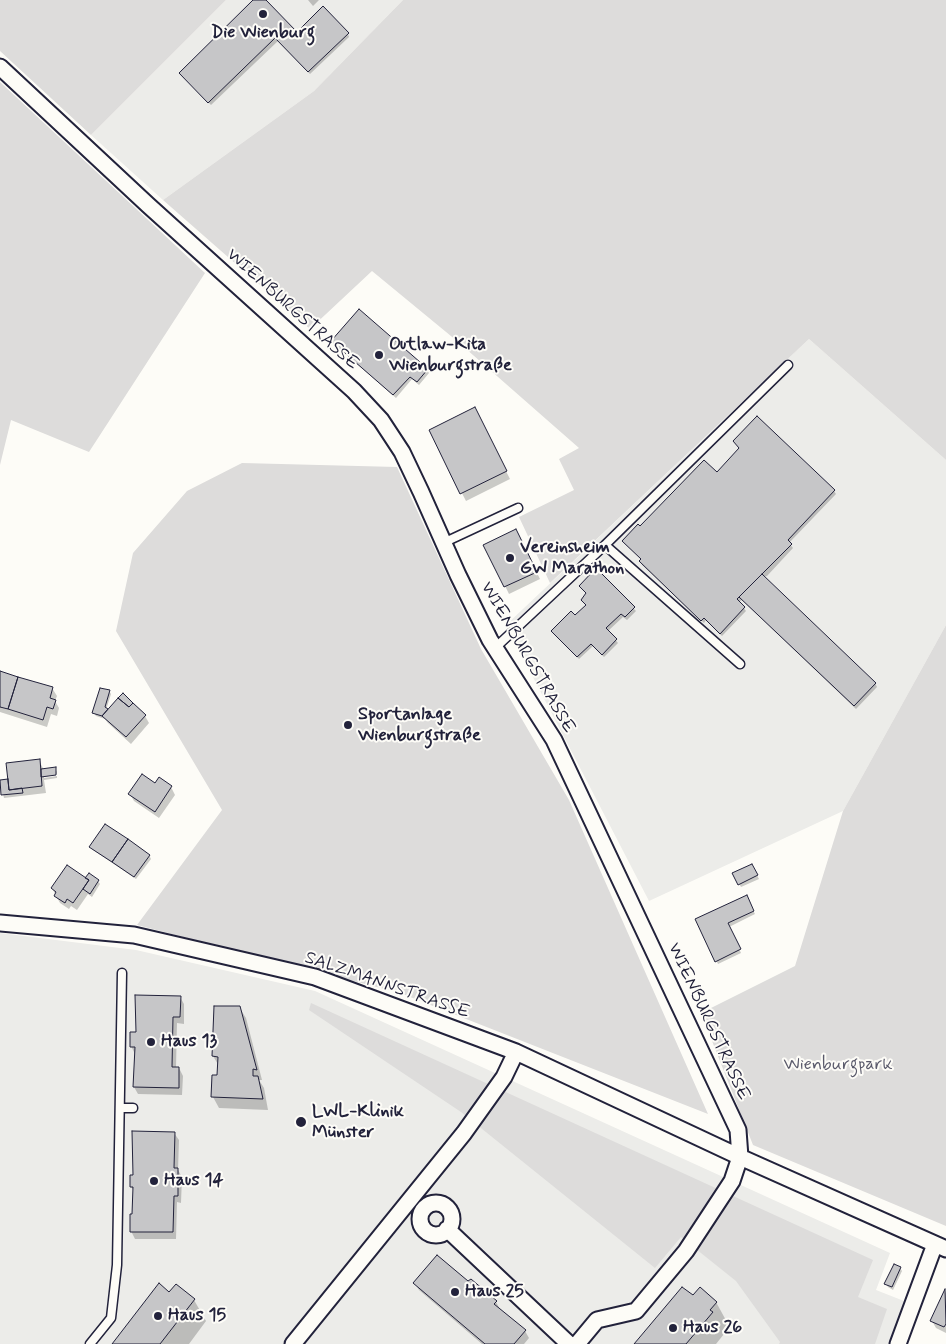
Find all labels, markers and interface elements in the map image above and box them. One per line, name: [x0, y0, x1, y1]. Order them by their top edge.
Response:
marker: Die Wienburg: [257, 8, 269, 20]
place label: Die Wienburg: [211, 22, 315, 44]
street label: WIENBURGSTRASSE: [221, 245, 363, 375]
place label: Outlaw-Kita Wienburgstraße: [389, 334, 512, 376]
marker: Outlaw-Kita Wienburgstraße: [373, 349, 385, 361]
place label: Vereinsheim GW Marathon: [520, 537, 624, 580]
marker: Vereinsheim GW Marathon: [504, 552, 516, 564]
street label: WIENBURGSTRASSE: [475, 579, 579, 737]
place label: Sportanlage Wienburgstraße: [358, 704, 481, 746]
marker: Sportanlage Wienburgstraße: [342, 719, 354, 731]
street label: WIENBURGSTRASSE: [662, 940, 754, 1104]
street label: SALZMANNSTRASSE: [302, 948, 472, 1024]
place label: Haus 13: [161, 1031, 217, 1053]
marker: Haus 13: [145, 1036, 157, 1048]
park label: Wienburgpark: [783, 1054, 893, 1076]
place label: LWL-Klinik Münster: [312, 1101, 404, 1144]
marker: LWL-Klinik Münster: [294, 1115, 308, 1129]
place label: Haus 14: [164, 1170, 223, 1192]
marker: Haus 14: [148, 1175, 160, 1187]
place label: Haus 25: [465, 1281, 524, 1303]
marker: Haus 25: [449, 1286, 461, 1298]
place label: Haus 15: [168, 1305, 226, 1327]
marker: Haus 15: [152, 1310, 164, 1322]
place label: Haus 26: [683, 1317, 742, 1339]
marker: Haus 26: [667, 1322, 679, 1334]

